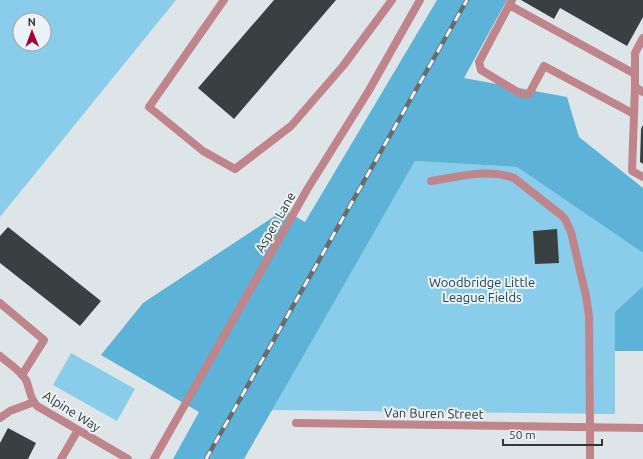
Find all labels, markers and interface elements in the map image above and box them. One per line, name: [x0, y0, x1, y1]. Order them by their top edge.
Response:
north arrow: [12, 12, 52, 52]
text: N: [28, 16, 36, 28]
street label: Aspen Lane: [252, 189, 298, 255]
park label: Woodbridge Little League Fields: [429, 275, 535, 304]
street label: Alpine Way: [41, 388, 103, 434]
street label: Van Buren Street: [384, 405, 484, 421]
scale bar: [503, 421, 602, 447]
text: 50 m: [509, 428, 536, 441]

